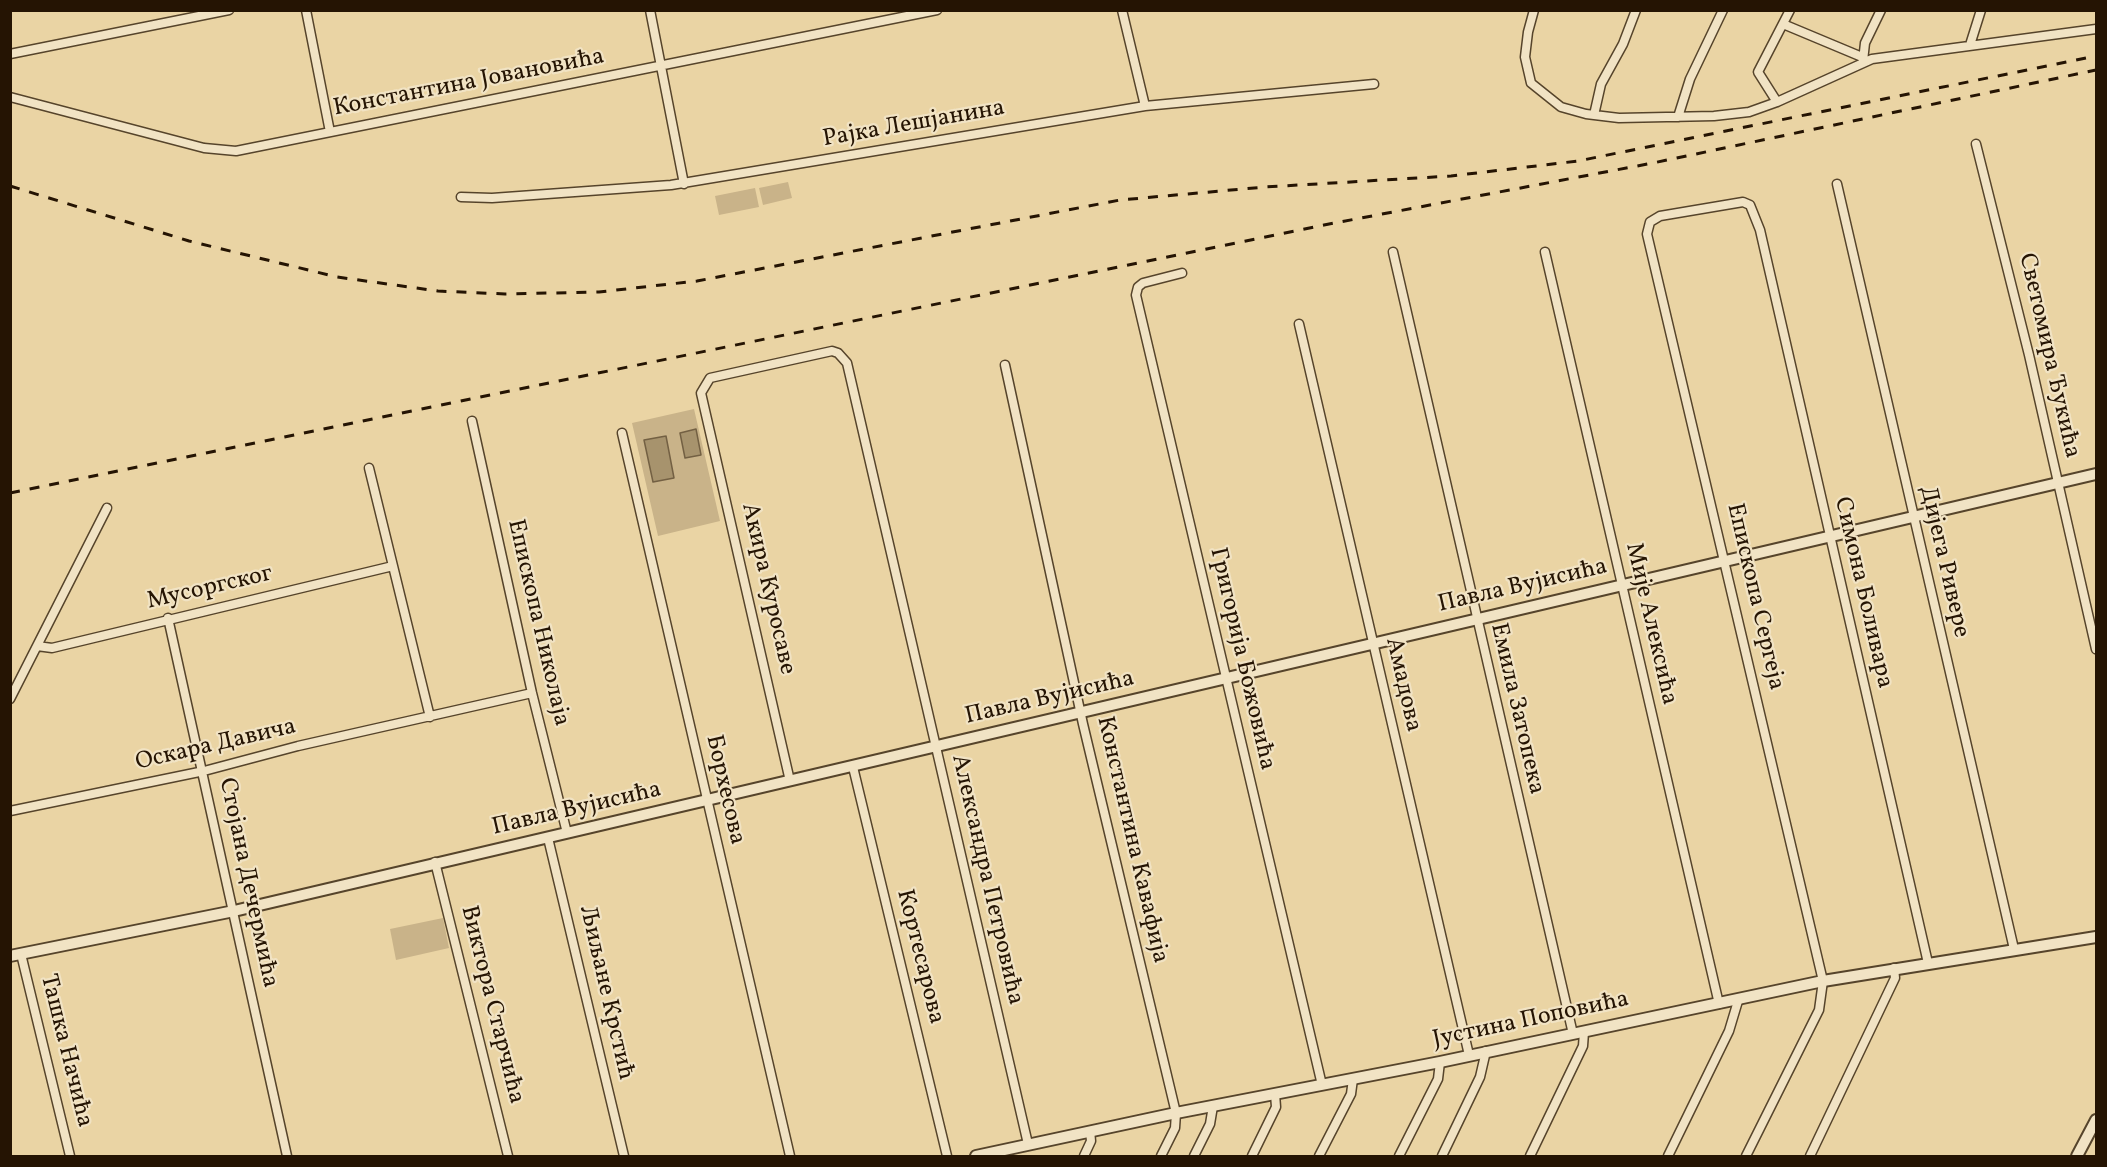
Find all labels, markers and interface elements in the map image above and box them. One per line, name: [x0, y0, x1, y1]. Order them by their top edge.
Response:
street label: Константина Јовановића: [331, 44, 607, 124]
street label: Рајка Лешјанина: [821, 95, 1007, 155]
street label: Светомира Ђукића: [2010, 251, 2086, 461]
street label: Дијега Ривере: [1912, 483, 1974, 641]
street label: Симона Боливара: [1826, 495, 1898, 691]
street label: Акира Куросаве: [733, 500, 801, 678]
street label: Епископа Сергеја: [1719, 501, 1789, 693]
street label: Епископа Николаја: [499, 517, 575, 729]
street label: Мије Алексића: [1617, 540, 1683, 708]
street label: Григорија Божовића: [1201, 545, 1281, 773]
street label: Павла Вујисића: [1436, 554, 1610, 620]
street label: Мусоргског: [144, 561, 276, 617]
street label: Емила Затопека: [1482, 621, 1550, 797]
street label: Амадова: [1377, 635, 1427, 735]
street label: Павла Вујисића: [963, 666, 1137, 732]
street label: Оскара Давича: [133, 714, 299, 778]
street label: Константина Кавафија: [1089, 714, 1173, 966]
street label: Борхесова: [697, 732, 751, 848]
street label: Александра Петровића: [943, 752, 1029, 1008]
street label: Стојана Дечермића: [211, 776, 283, 990]
street label: Павла Вујисића: [490, 777, 664, 843]
street label: Кортесарова: [888, 887, 950, 1027]
street label: Виктора Старчића: [452, 903, 530, 1107]
street label: Љиљане Крстић: [571, 903, 639, 1083]
street label: Ташка Начића: [32, 971, 98, 1131]
street label: Јустина Поповића: [1430, 986, 1632, 1056]

